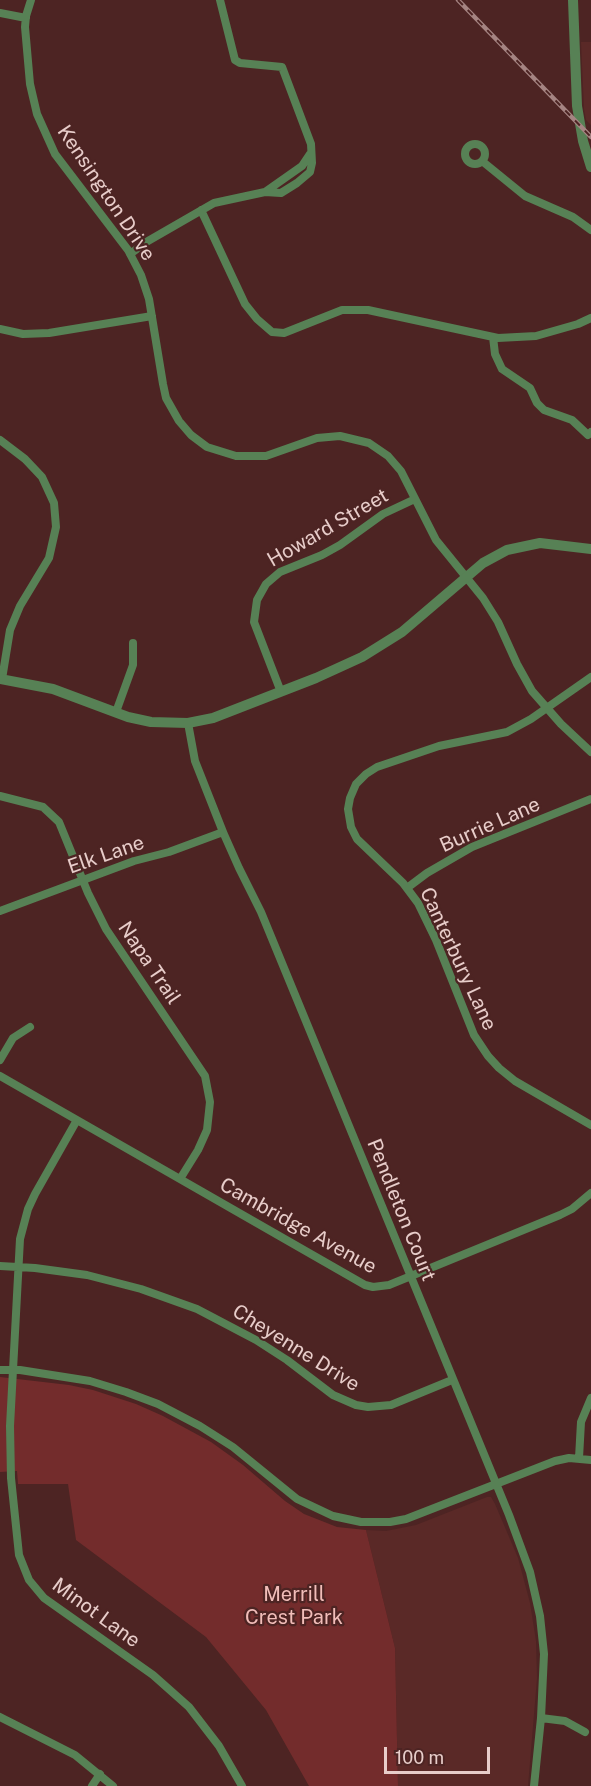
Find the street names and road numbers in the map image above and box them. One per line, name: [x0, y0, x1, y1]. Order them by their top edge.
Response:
street label: Kensington Drive: [52, 121, 160, 265]
street label: Howard Street: [263, 484, 393, 572]
street label: Burrie Lane: [436, 792, 544, 858]
street label: Elk Lane: [65, 831, 147, 879]
street label: Canterbury Lane: [414, 884, 502, 1034]
street label: Napa Trail: [113, 917, 185, 1009]
street label: Pendleton Court: [362, 1135, 440, 1285]
street label: Cambridge Avenue: [215, 1173, 381, 1279]
street label: Cheyenne Drive: [228, 1299, 364, 1397]
street label: Minot Lane: [47, 1573, 145, 1653]

